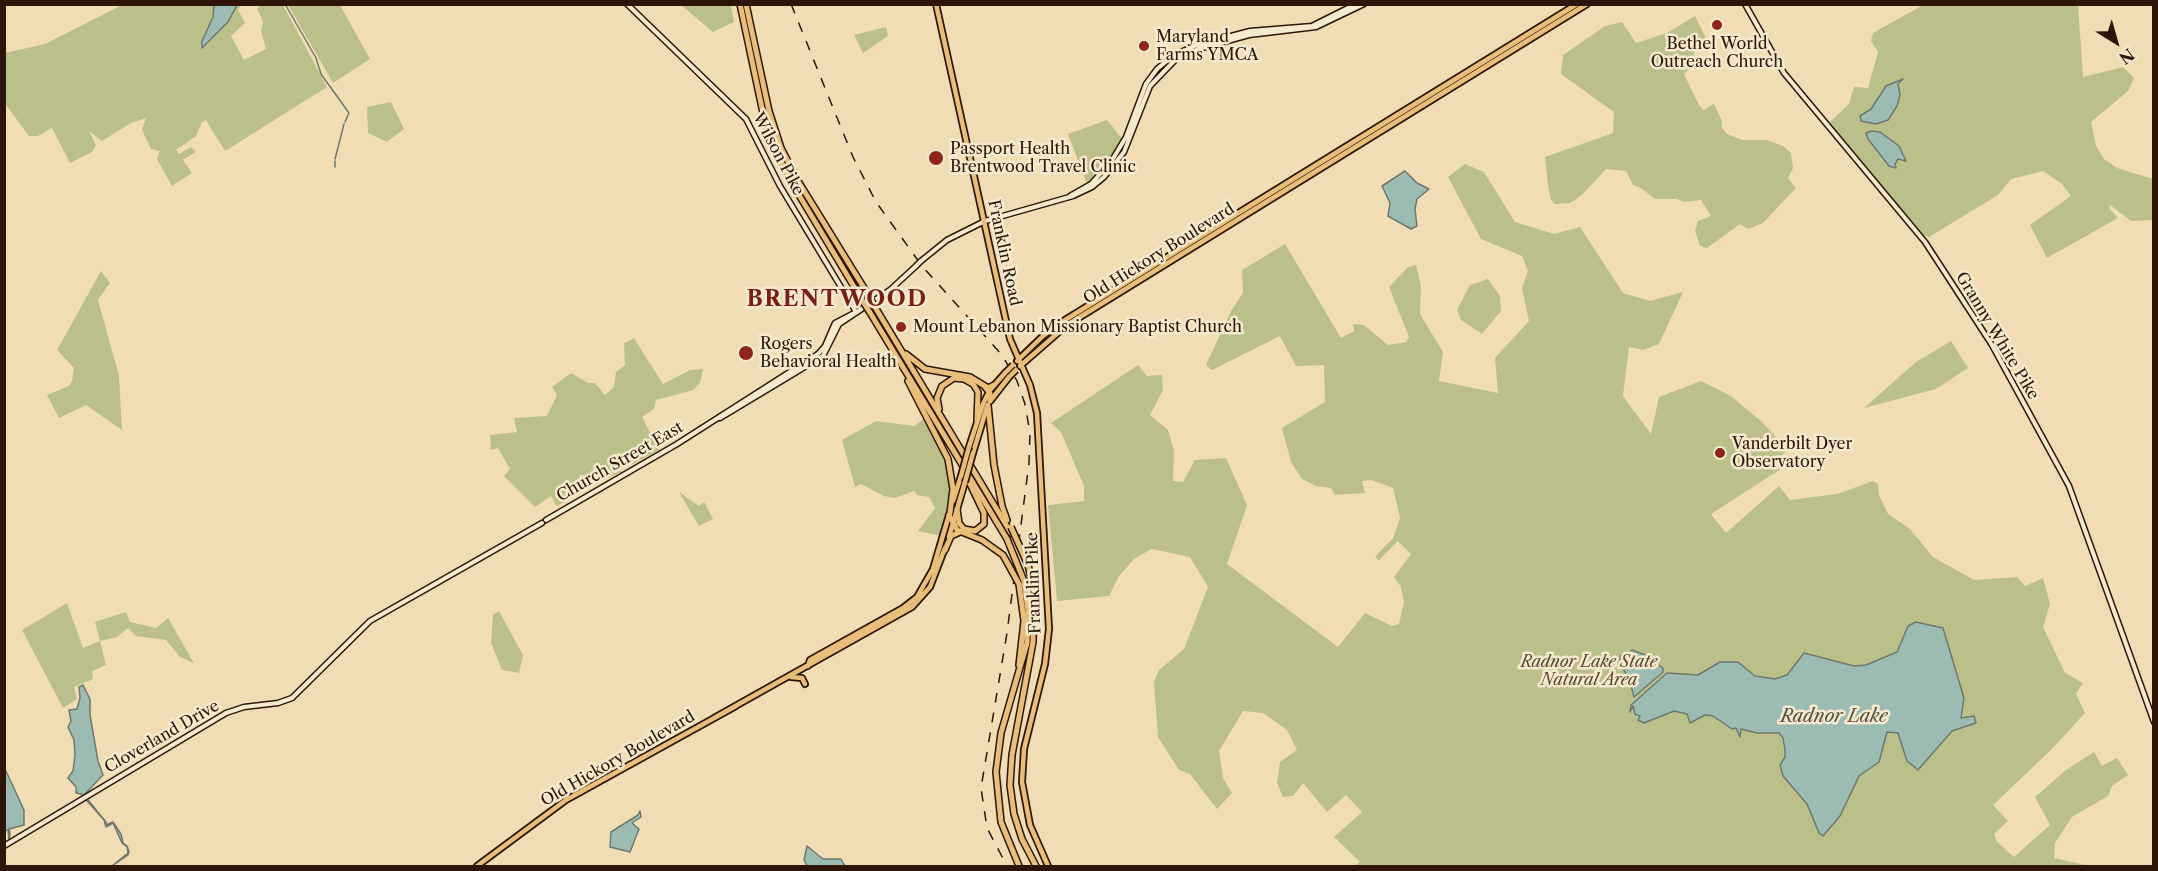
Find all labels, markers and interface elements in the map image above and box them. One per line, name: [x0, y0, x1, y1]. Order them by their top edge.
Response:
north arrow: [2086, 12, 2146, 72]
marker: Bethel World Outreach Church: [1710, 18, 1724, 32]
place label: Maryland Farms YMCA: [1156, 27, 1259, 65]
place label: Bethel World Outreach Church: [1651, 34, 1783, 72]
marker: Maryland Farms YMCA: [1137, 39, 1151, 53]
text: N: [2115, 44, 2138, 69]
street label: Wilson Pike: [748, 109, 808, 199]
place label: Passport Health Brentwood Travel Clinic: [950, 139, 1136, 177]
marker: Passport Health Brentwood Travel Clinic: [927, 149, 945, 167]
street label: Franklin Road: [983, 198, 1025, 308]
street label: Old Hickory Boulevard: [1080, 200, 1238, 308]
street label: Granny White Pike: [1951, 269, 2043, 403]
district label: BRENTWOOD: [746, 287, 928, 313]
place label: Mount Lebanon Missionary Baptist Church: [913, 317, 1242, 337]
marker: Mount Lebanon Missionary Baptist Church: [894, 320, 908, 334]
place label: Rogers Behavioral Health: [760, 334, 897, 372]
marker: Rogers Behavioral Health: [737, 344, 755, 362]
street label: Church Street East: [553, 418, 687, 506]
place label: Vanderbilt Dyer Observatory: [1732, 434, 1852, 472]
marker: Vanderbilt Dyer Observatory: [1713, 446, 1727, 460]
street label: Franklin Pike: [1023, 532, 1045, 634]
park label: Radnor Lake State Natural Area: [1521, 652, 1657, 690]
street label: Cloverland Drive: [101, 696, 223, 778]
water label: Radnor Lake: [1780, 706, 1888, 728]
street label: Old Hickory Boulevard: [538, 707, 698, 811]

